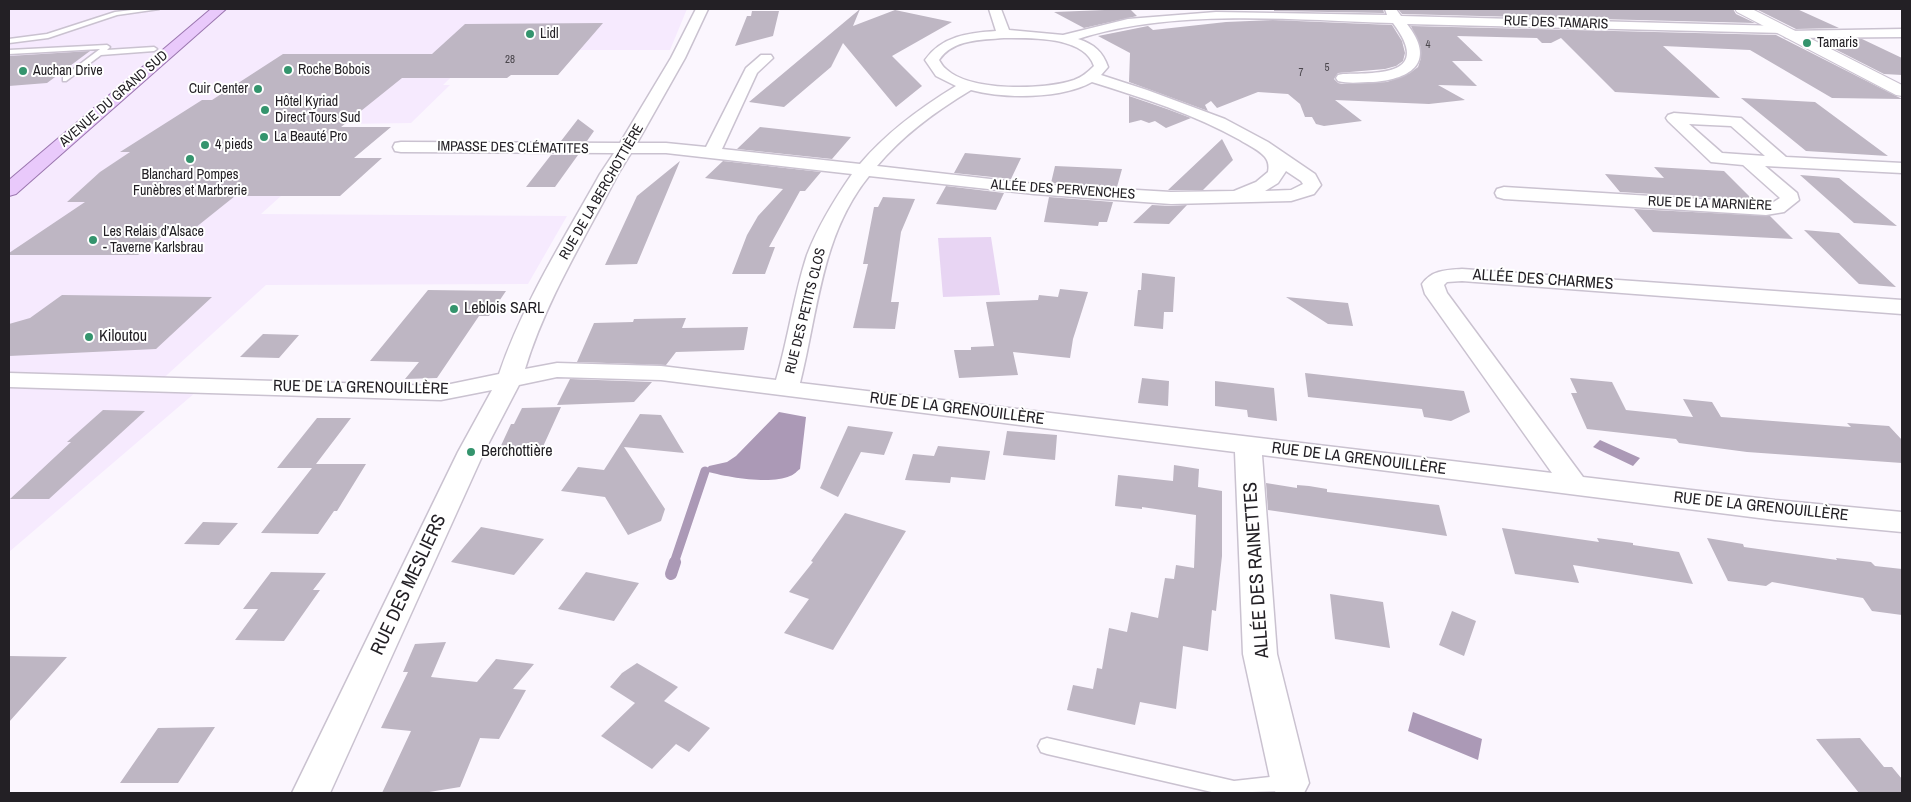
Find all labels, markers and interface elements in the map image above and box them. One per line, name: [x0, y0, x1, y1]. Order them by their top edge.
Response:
street label: RUE DES TAMARIS: [1504, 13, 1608, 33]
place label: Lidl: [540, 26, 559, 42]
marker: Lidl: [524, 28, 536, 40]
place label: Tamaris: [1817, 35, 1858, 51]
marker: Tamaris: [1801, 37, 1813, 49]
house number: 4: [1425, 38, 1431, 52]
street label: AVENUE DU GRAND SUD: [56, 47, 172, 151]
house number: 28: [505, 53, 515, 67]
house number: 5: [1324, 61, 1330, 75]
place label: Roche Bobois: [298, 62, 370, 78]
place label: Auchan Drive: [33, 63, 103, 79]
marker: Roche Bobois: [282, 64, 294, 76]
marker: Auchan Drive: [17, 65, 29, 77]
house number: 7: [1298, 66, 1304, 80]
place label: Cuir Center: [189, 81, 248, 97]
marker: Cuir Center: [252, 83, 264, 95]
place label: Hôtel Kyriad Direct Tours Sud: [275, 94, 360, 126]
marker: Hôtel Kyriad Direct Tours Sud: [259, 104, 271, 116]
street label: RUE DE LA BERCHOTTIÈRE: [556, 121, 648, 263]
place label: La Beauté Pro: [274, 129, 347, 145]
marker: La Beauté Pro: [258, 131, 270, 143]
place label: 4 pieds: [215, 137, 253, 153]
street label: IMPASSE DES CLÉMATITES: [437, 138, 589, 158]
marker: 4 pieds: [199, 139, 211, 151]
marker: Blanchard Pompes Funèbres et Marbrerie: [184, 153, 196, 165]
place label: Blanchard Pompes Funèbres et Marbrerie: [133, 167, 247, 200]
street label: ALLÉE DES PERVENCHES: [990, 177, 1136, 203]
street label: RUE DE LA MARNIÈRE: [1648, 193, 1772, 215]
place label: Les Relais d’Alsace - Taverne Karlsbrau: [103, 224, 204, 256]
marker: Les Relais d’Alsace - Taverne Karlsbrau: [87, 234, 99, 246]
street label: RUE DES PETITS CLOS: [782, 246, 830, 376]
street label: ALLÉE DES CHARMES: [1472, 266, 1614, 294]
place label: Leblois SARL: [464, 299, 544, 319]
marker: Leblois SARL: [448, 303, 460, 315]
place label: Kiloutou: [99, 327, 147, 347]
marker: Kiloutou: [83, 331, 95, 343]
street label: RUE DE LA GRENOUILLÈRE: [273, 377, 449, 399]
street label: RUE DE LA GRENOUILLÈRE: [869, 389, 1045, 429]
street label: RUE DE LA GRENOUILLÈRE: [1271, 439, 1447, 479]
place label: Berchottière: [481, 442, 552, 462]
marker: Berchottière: [465, 446, 477, 458]
street label: ALLÉE DES RAINETTES: [1239, 481, 1275, 659]
street label: RUE DE LA GRENOUILLÈRE: [1673, 488, 1849, 526]
street label: RUE DES MESLIERS: [366, 511, 452, 659]

